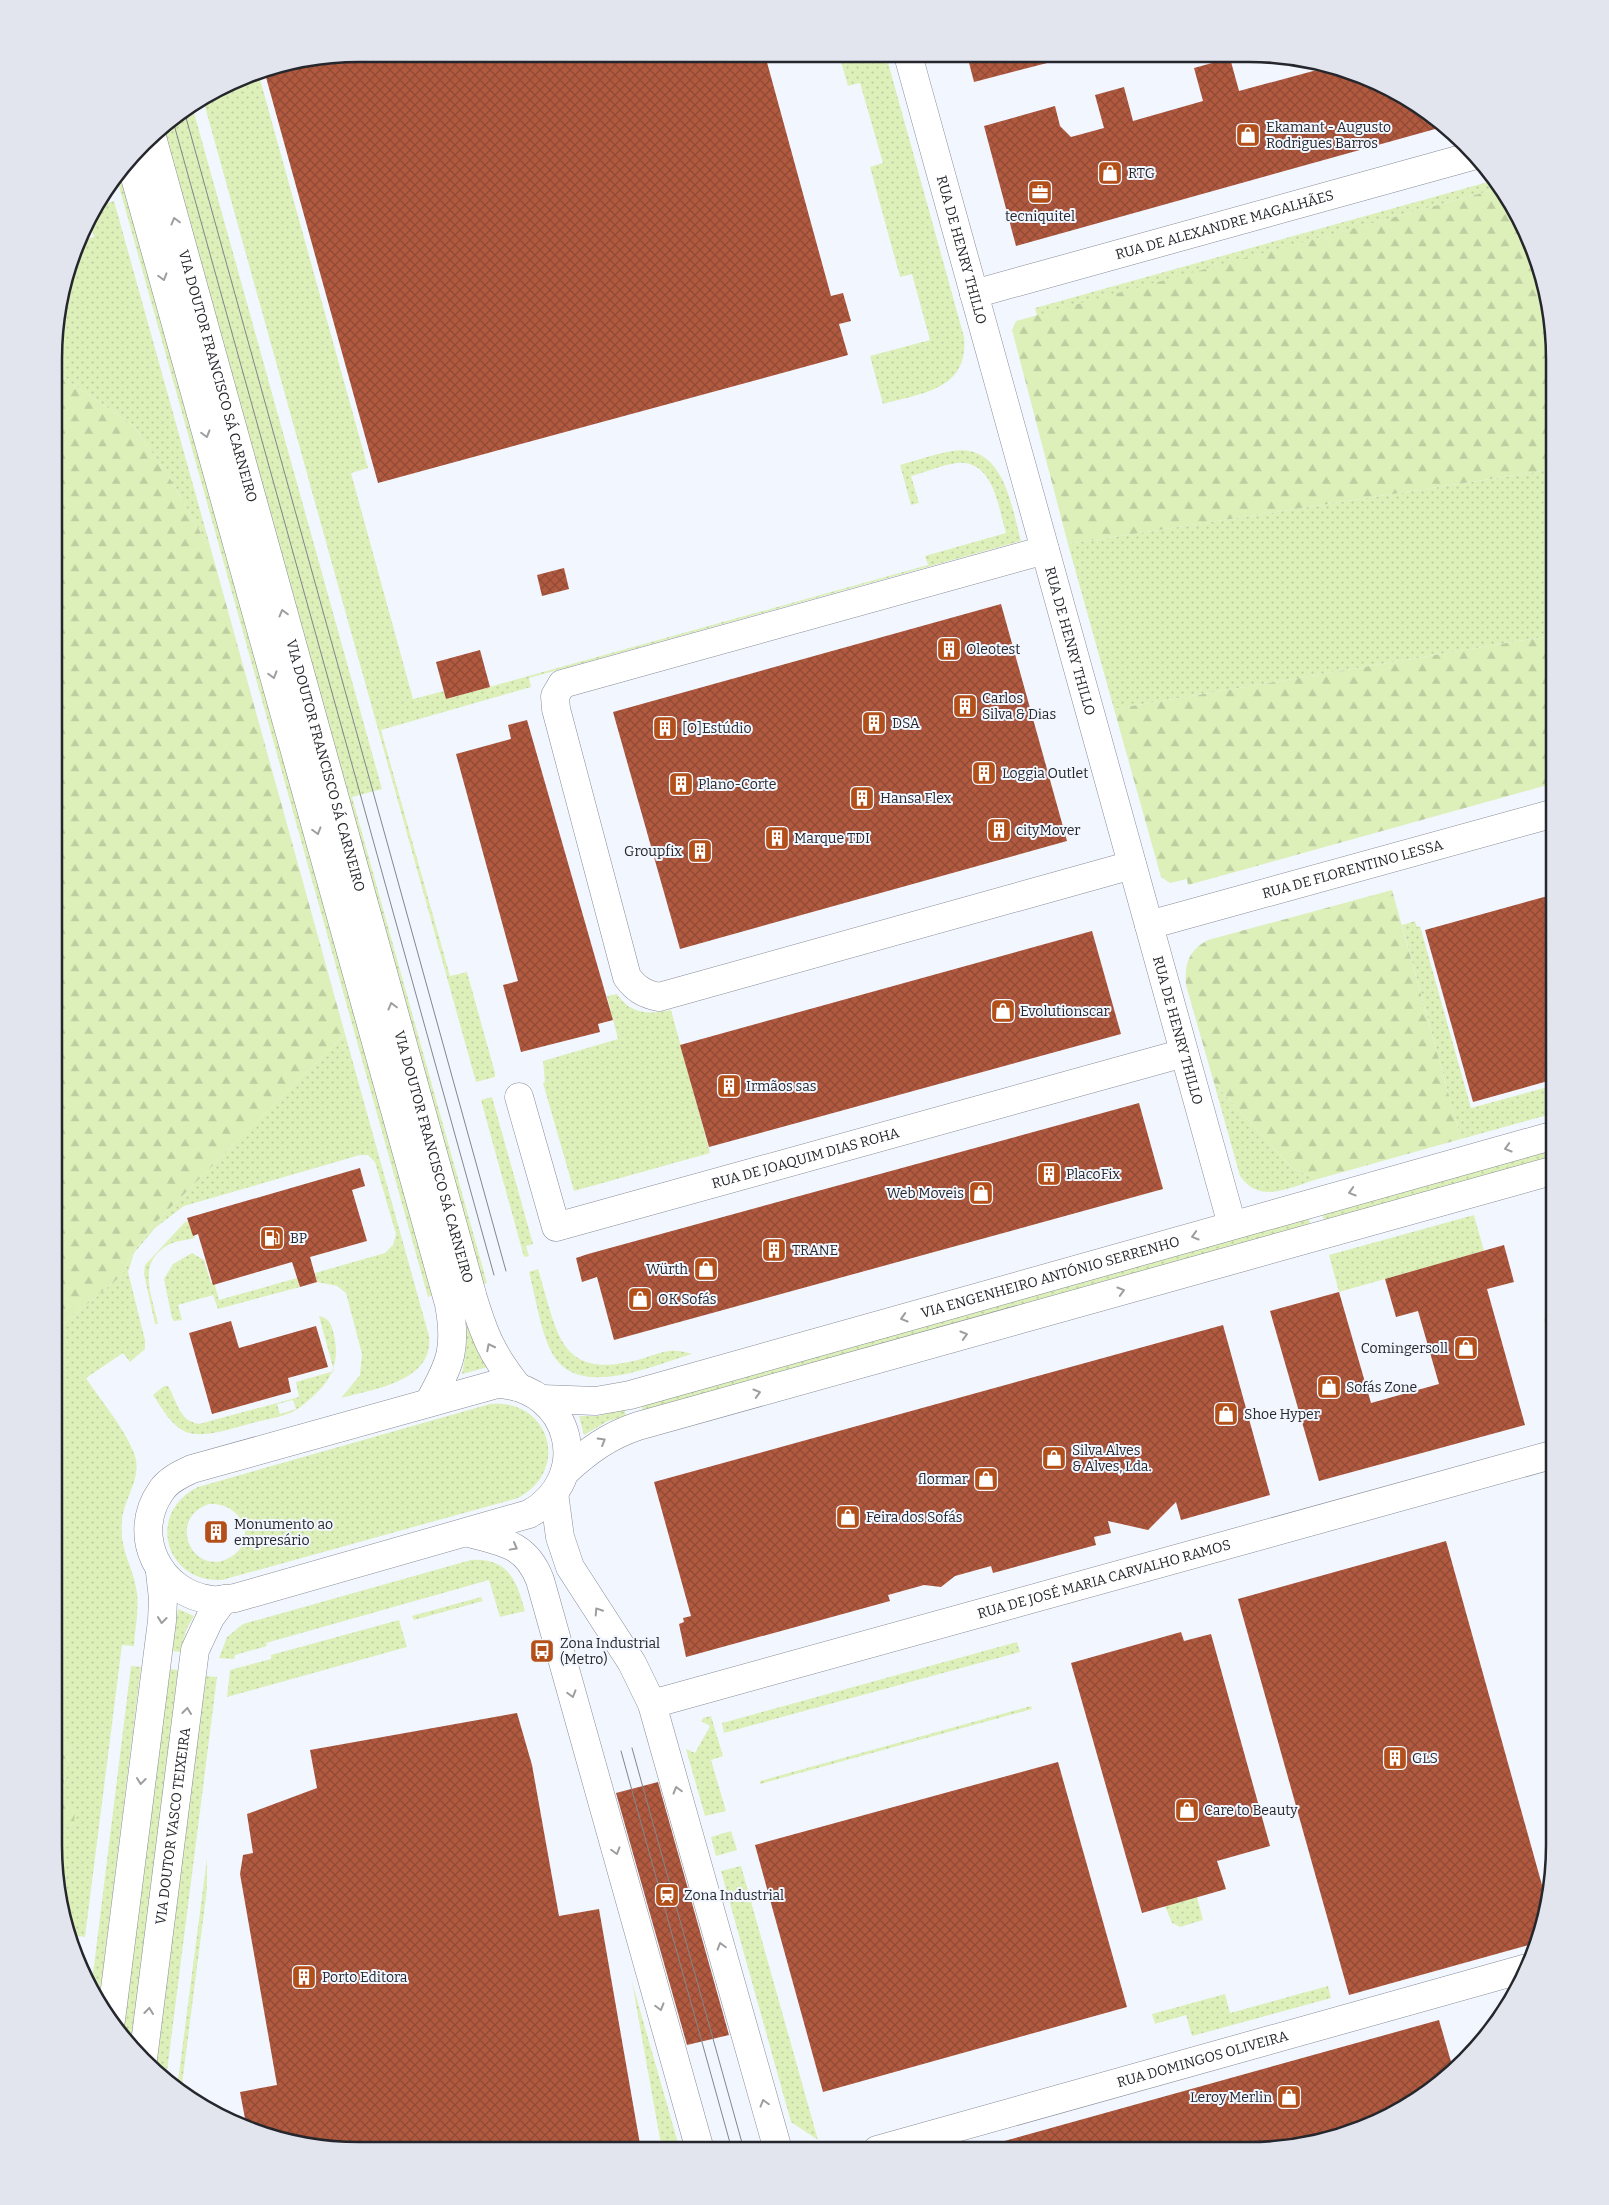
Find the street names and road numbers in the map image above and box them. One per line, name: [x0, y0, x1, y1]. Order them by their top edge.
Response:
street label: RUA DE HENRY THILLO: [933, 174, 990, 326]
street label: RUA DE ALEXANDRE MAGALHÃES: [1114, 187, 1336, 263]
street label: VIA DOUTOR FRANCISCO SÁ CARNEIRO: [175, 248, 261, 504]
street label: RUA DE HENRY THILLO: [1041, 565, 1098, 717]
street label: VIA DOUTOR FRANCISCO SÁ CARNEIRO: [282, 637, 368, 894]
street label: RUA DE FLORENTINO LESSA: [1260, 836, 1445, 902]
street label: RUA DE HENRY THILLO: [1149, 954, 1206, 1107]
street label: VIA DOUTOR FRANCISCO SÁ CARNEIRO: [390, 1029, 476, 1285]
street label: RUA DE JOAQUIM DIAS ROHA: [710, 1124, 901, 1192]
street label: VIA ENGENHEIRO ANTÓNIO SERRENHO: [919, 1233, 1182, 1322]
street label: RUA DE JOSÉ MARIA CARVALHO RAMOS: [976, 1536, 1233, 1623]
street label: VIA DOUTOR VASCO TEIXEIRA: [152, 1726, 194, 1926]
street label: RUA DOMINGOS OLIVEIRA: [1115, 2027, 1290, 2091]

